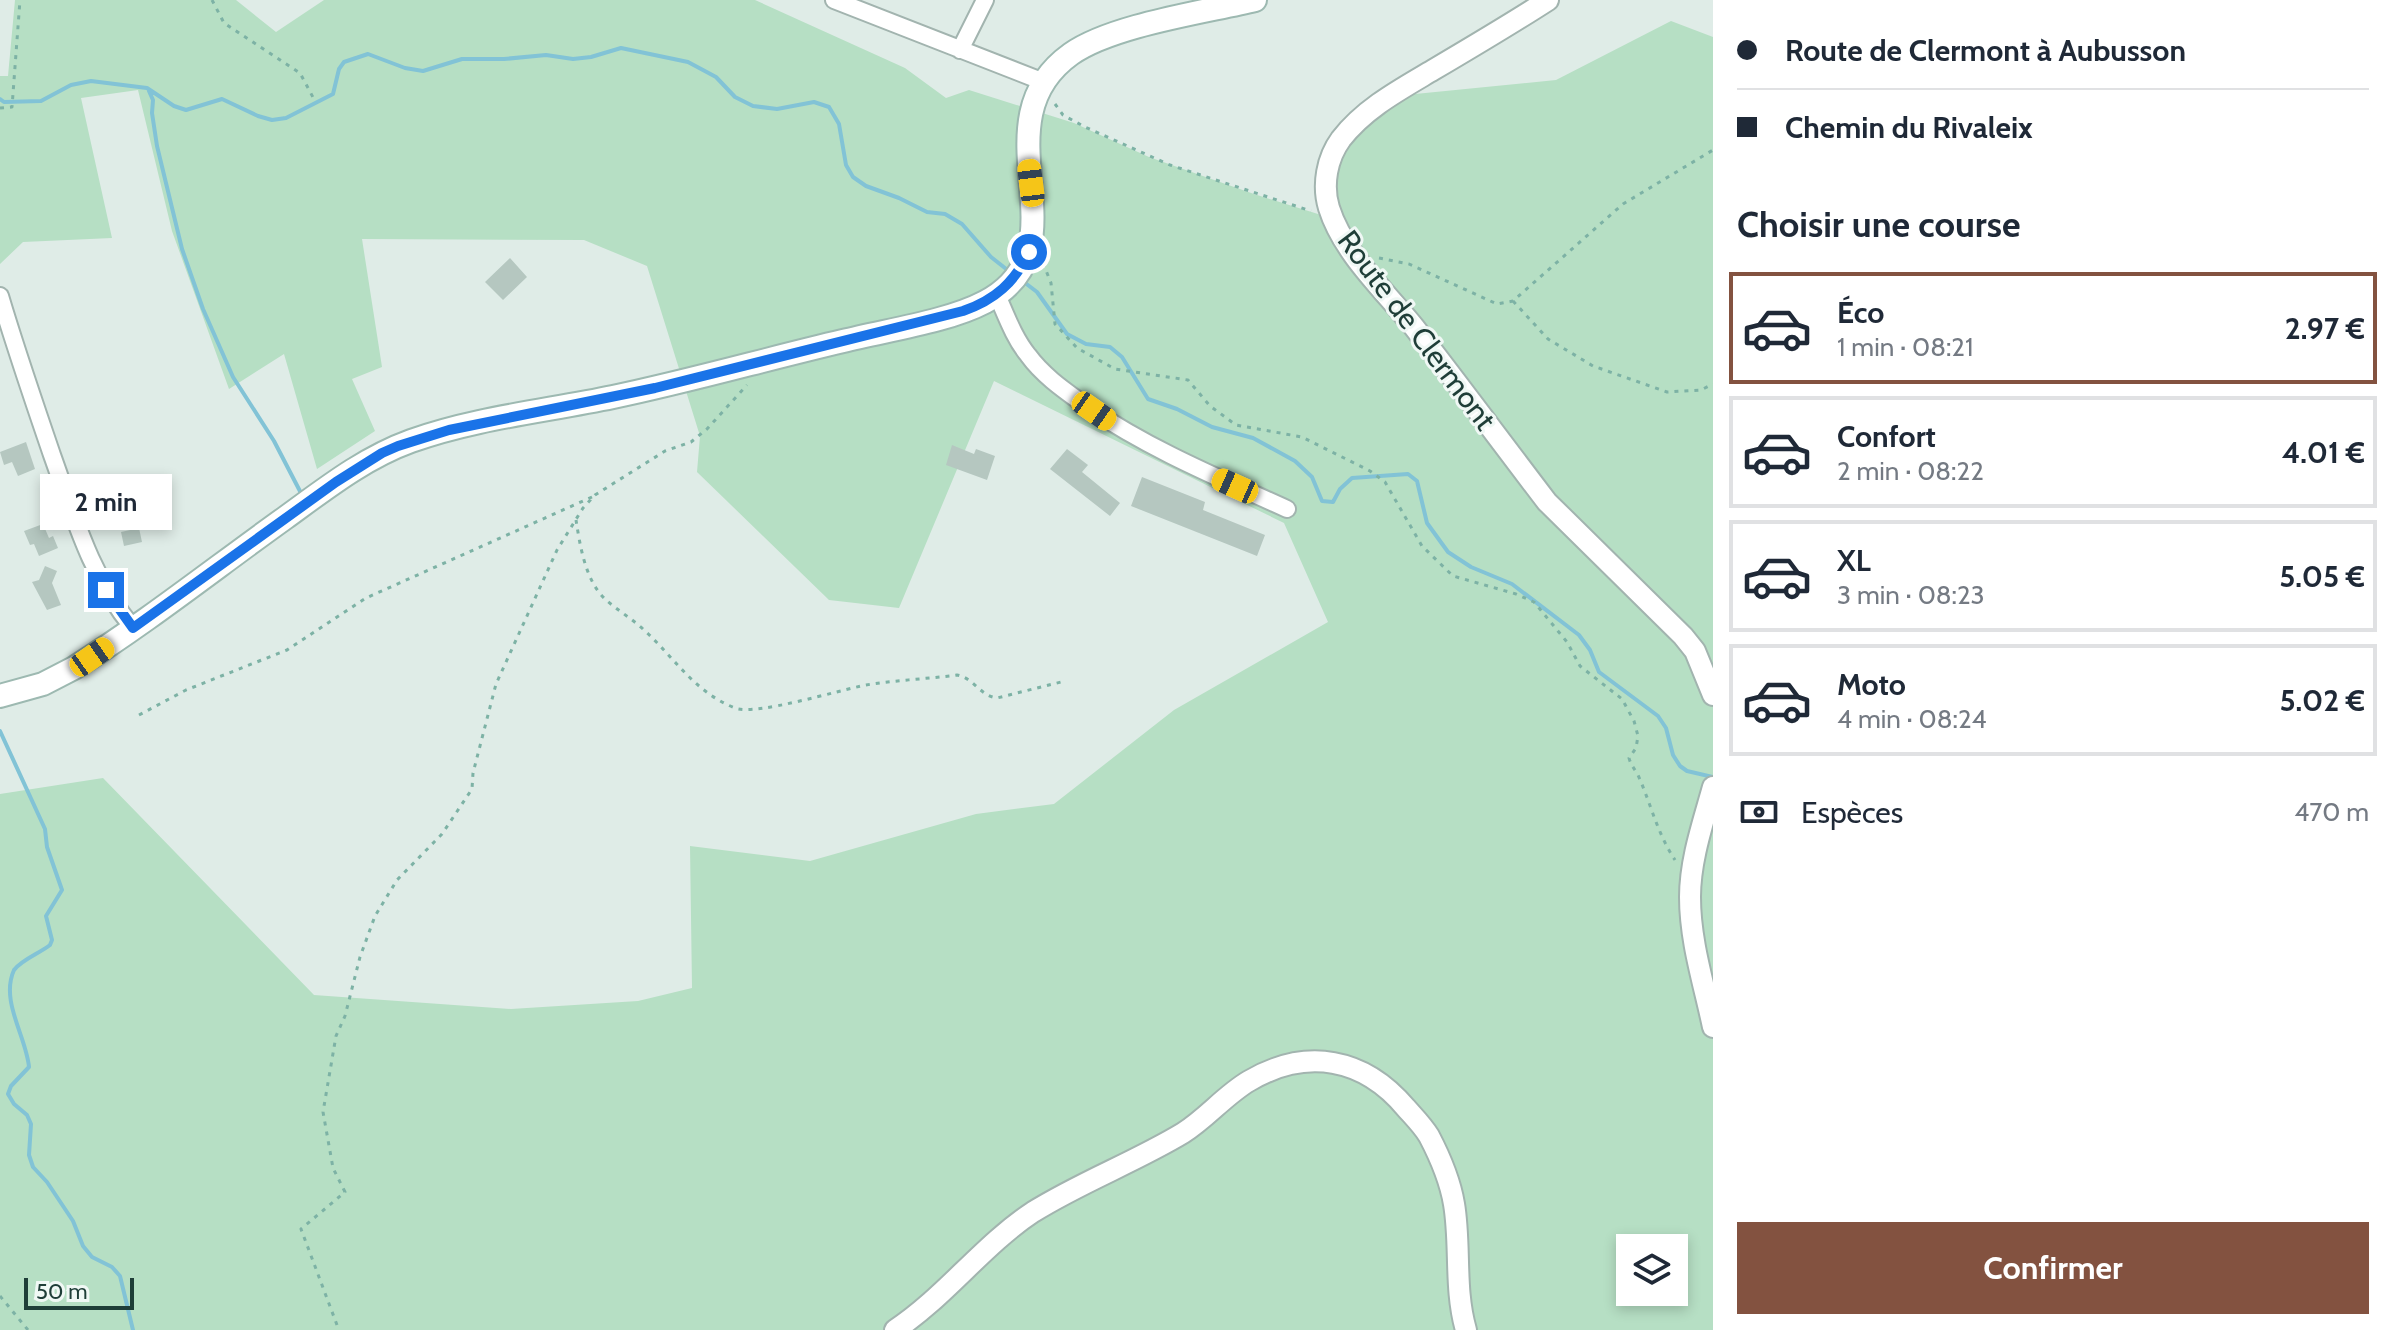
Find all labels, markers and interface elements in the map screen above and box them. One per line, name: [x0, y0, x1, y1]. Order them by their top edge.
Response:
text: Route de Clermont à Aubusson: [1785, 32, 2186, 69]
text: Chemin du Rivaleix: [1785, 109, 2033, 146]
car: [1016, 158, 1046, 208]
text: Choisir une course: [1737, 202, 2020, 246]
street label: Route de Clermont: [1330, 223, 1504, 437]
route start: [1011, 234, 1047, 270]
icon: car: [1741, 292, 1813, 364]
text: Éco: [1837, 294, 1884, 331]
text: 2.97 €: [2285, 310, 2365, 347]
text: 1 min · 08:21: [1837, 331, 1973, 363]
car: [1067, 387, 1121, 435]
icon: car: [1741, 416, 1813, 488]
text: Confort: [1837, 418, 1936, 455]
text: 4.01 €: [2282, 434, 2365, 471]
text: 2 min · 08:22: [1837, 455, 1984, 487]
car: [1208, 465, 1262, 507]
callout: 2 min: [40, 474, 172, 530]
text: 2 min: [75, 486, 137, 518]
icon: car: [1741, 540, 1813, 612]
text: XL: [1837, 542, 1871, 579]
text: 5.05 €: [2279, 558, 2365, 595]
route end: [88, 572, 124, 608]
text: 3 min · 08:23: [1837, 579, 1985, 611]
car: [65, 633, 119, 681]
icon: car: [1741, 664, 1813, 736]
text: Moto: [1837, 666, 1906, 703]
text: 5.02 €: [2279, 682, 2365, 719]
text: 4 min · 08:24: [1837, 703, 1987, 735]
icon: cash: [1737, 790, 1781, 834]
text: Espèces: [1801, 794, 1903, 831]
text: 470 m: [2294, 796, 2369, 828]
button: Confirmer: [1737, 1222, 2369, 1314]
map controls: [1616, 1234, 1688, 1306]
button: layers: [1616, 1234, 1688, 1306]
scale bar: [24, 1274, 134, 1310]
text: 50 m: [36, 1278, 88, 1305]

